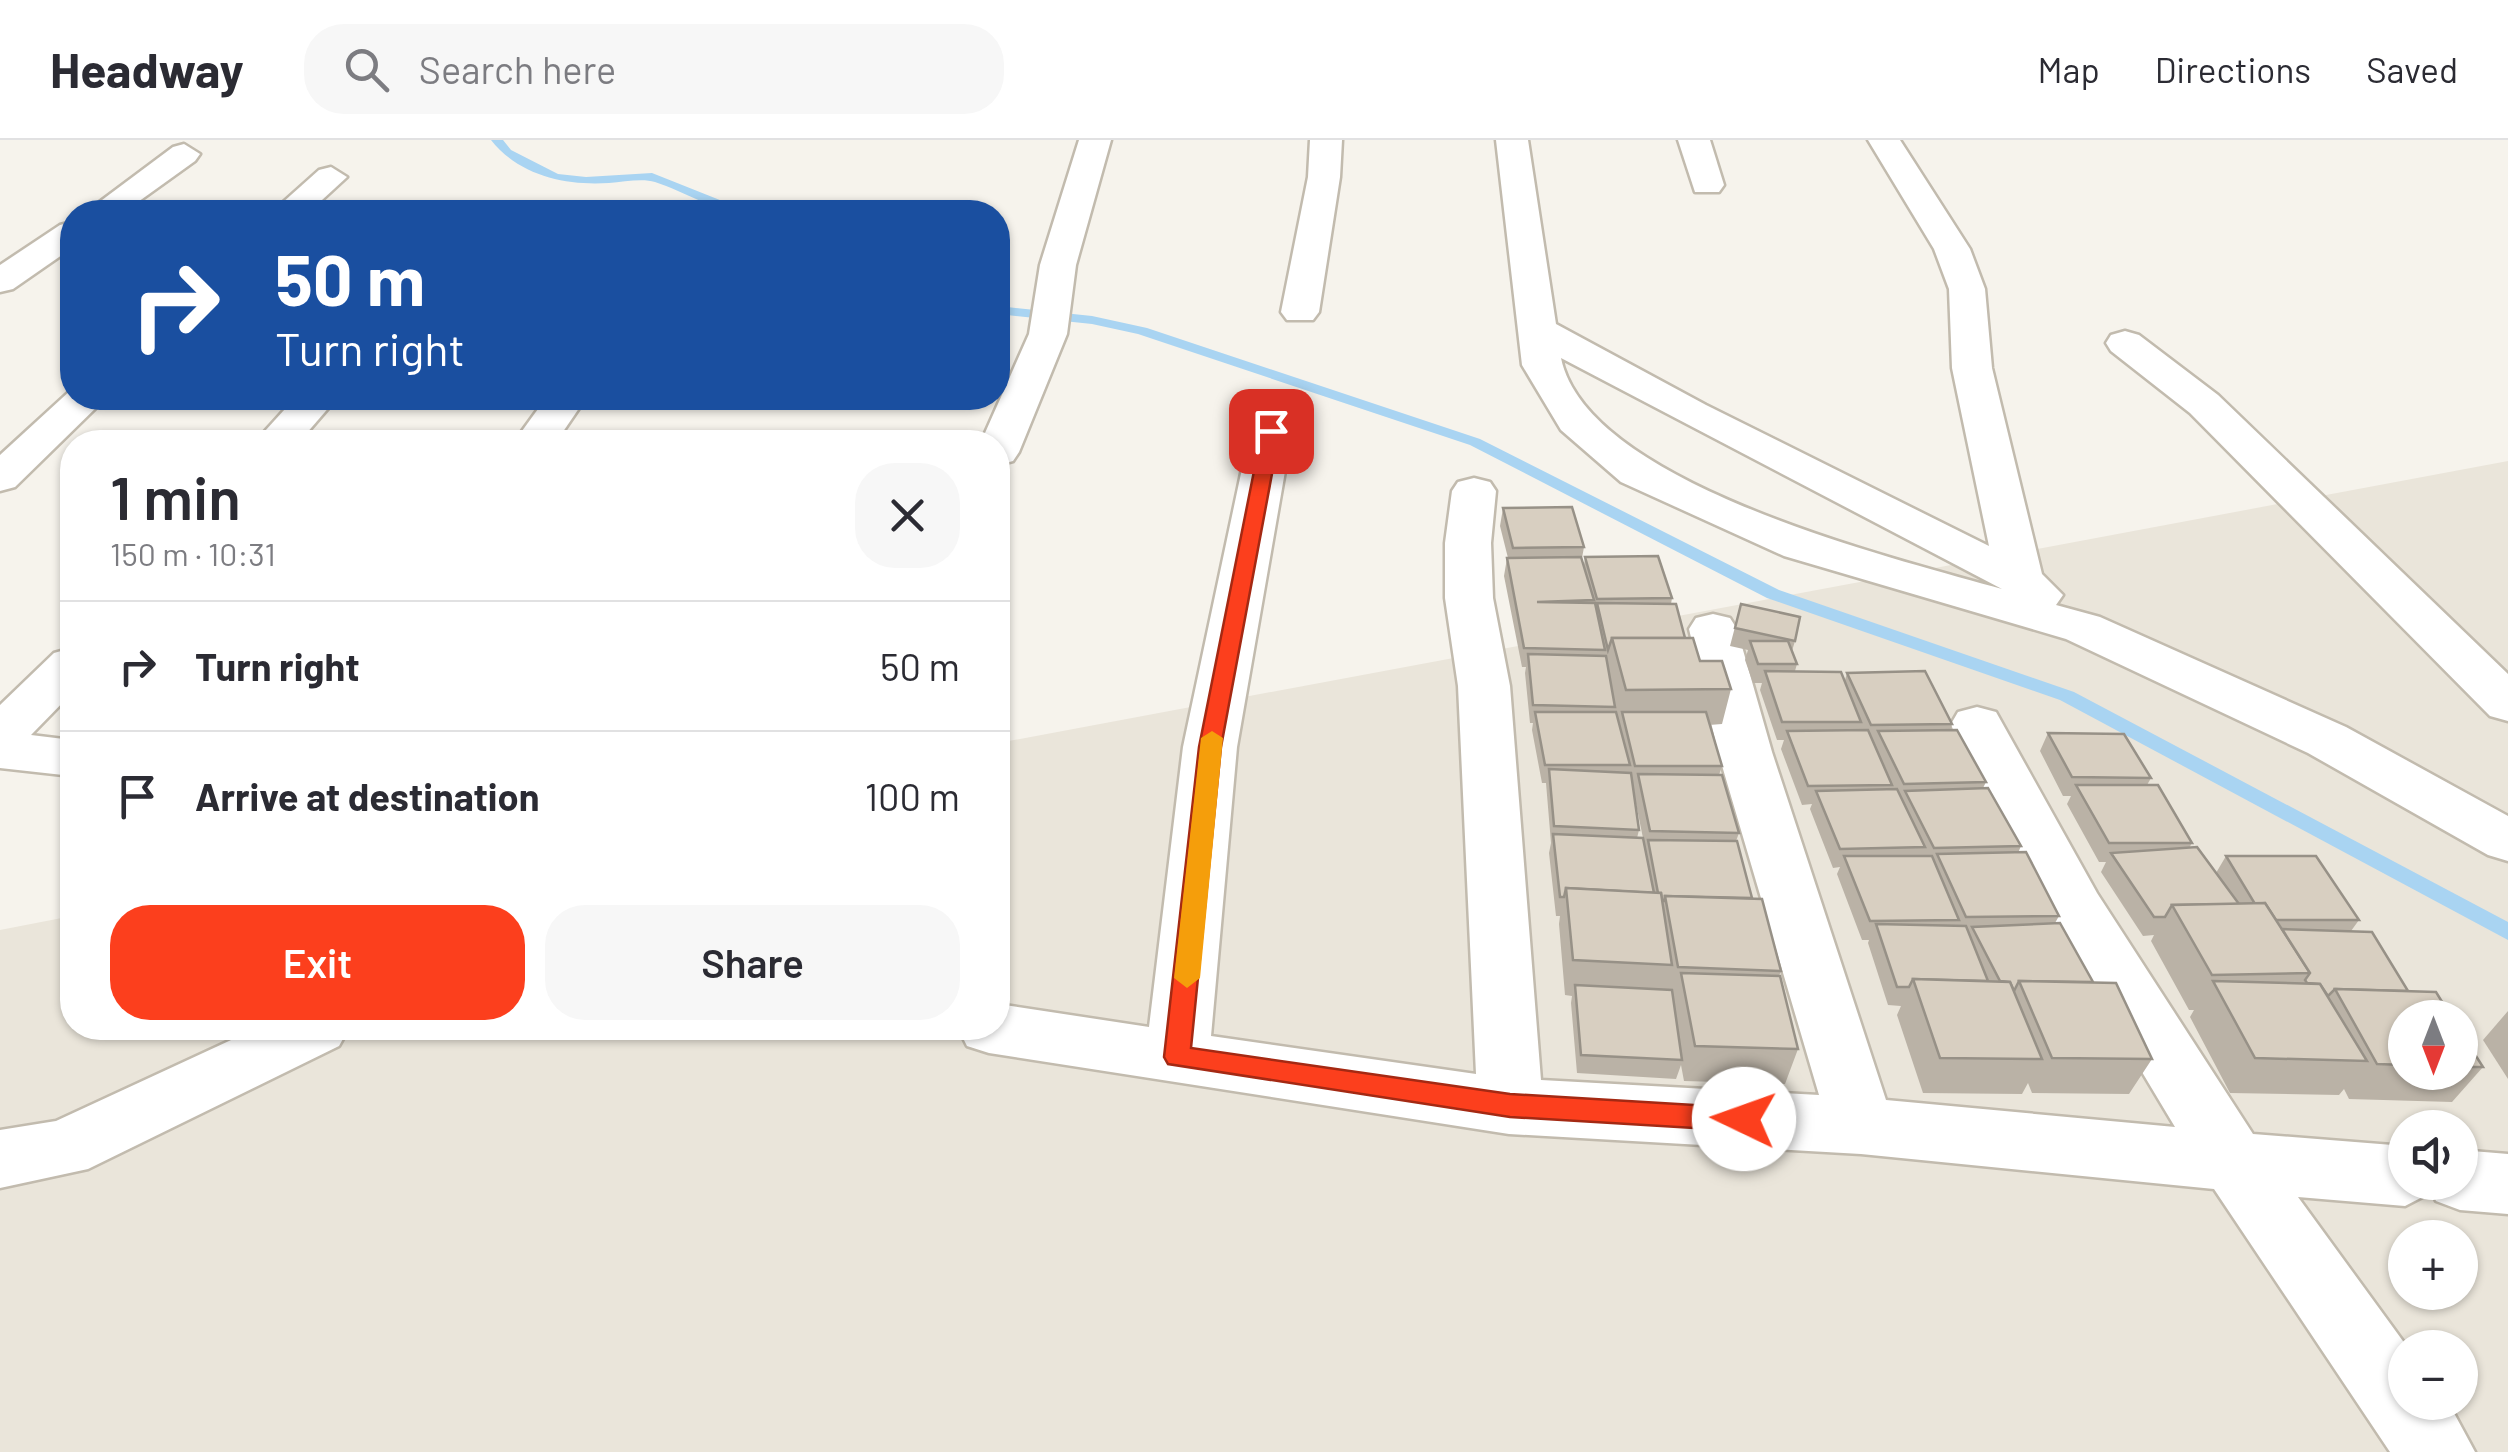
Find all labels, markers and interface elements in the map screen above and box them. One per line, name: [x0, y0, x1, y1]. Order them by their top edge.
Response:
search box: [304, 24, 1004, 114]
text: Headway: [50, 40, 244, 98]
icon: search: [339, 42, 394, 97]
text: Search here: [419, 46, 616, 92]
text: Map: [2038, 48, 2100, 90]
text: Directions: [2155, 48, 2311, 90]
text: Saved: [2366, 48, 2458, 90]
text: 50 m: [275, 236, 425, 320]
icon: right: [110, 240, 240, 370]
text: Turn right: [275, 321, 465, 375]
pin: [1229, 389, 1314, 474]
icon: arrive: [1244, 404, 1299, 459]
text: 1 min: [110, 460, 241, 532]
button: close: [855, 463, 960, 568]
text: 150 m · 10:31: [110, 534, 276, 572]
icon: right: [110, 639, 165, 694]
text: Turn right: [195, 643, 360, 689]
text: 50 m: [880, 643, 960, 689]
icon: arrive: [110, 769, 165, 824]
text: Arrive at destination: [195, 773, 540, 819]
text: 100 m: [865, 773, 960, 819]
button: Exit: [110, 905, 525, 1020]
button: Share: [545, 905, 960, 1020]
north arrow: [2388, 1000, 2478, 1090]
map controls: [2388, 1000, 2478, 1420]
position arrow: [1692, 1067, 1796, 1171]
button: sound: [2388, 1110, 2478, 1200]
button: +: [2388, 1220, 2478, 1310]
button: −: [2388, 1330, 2478, 1420]

